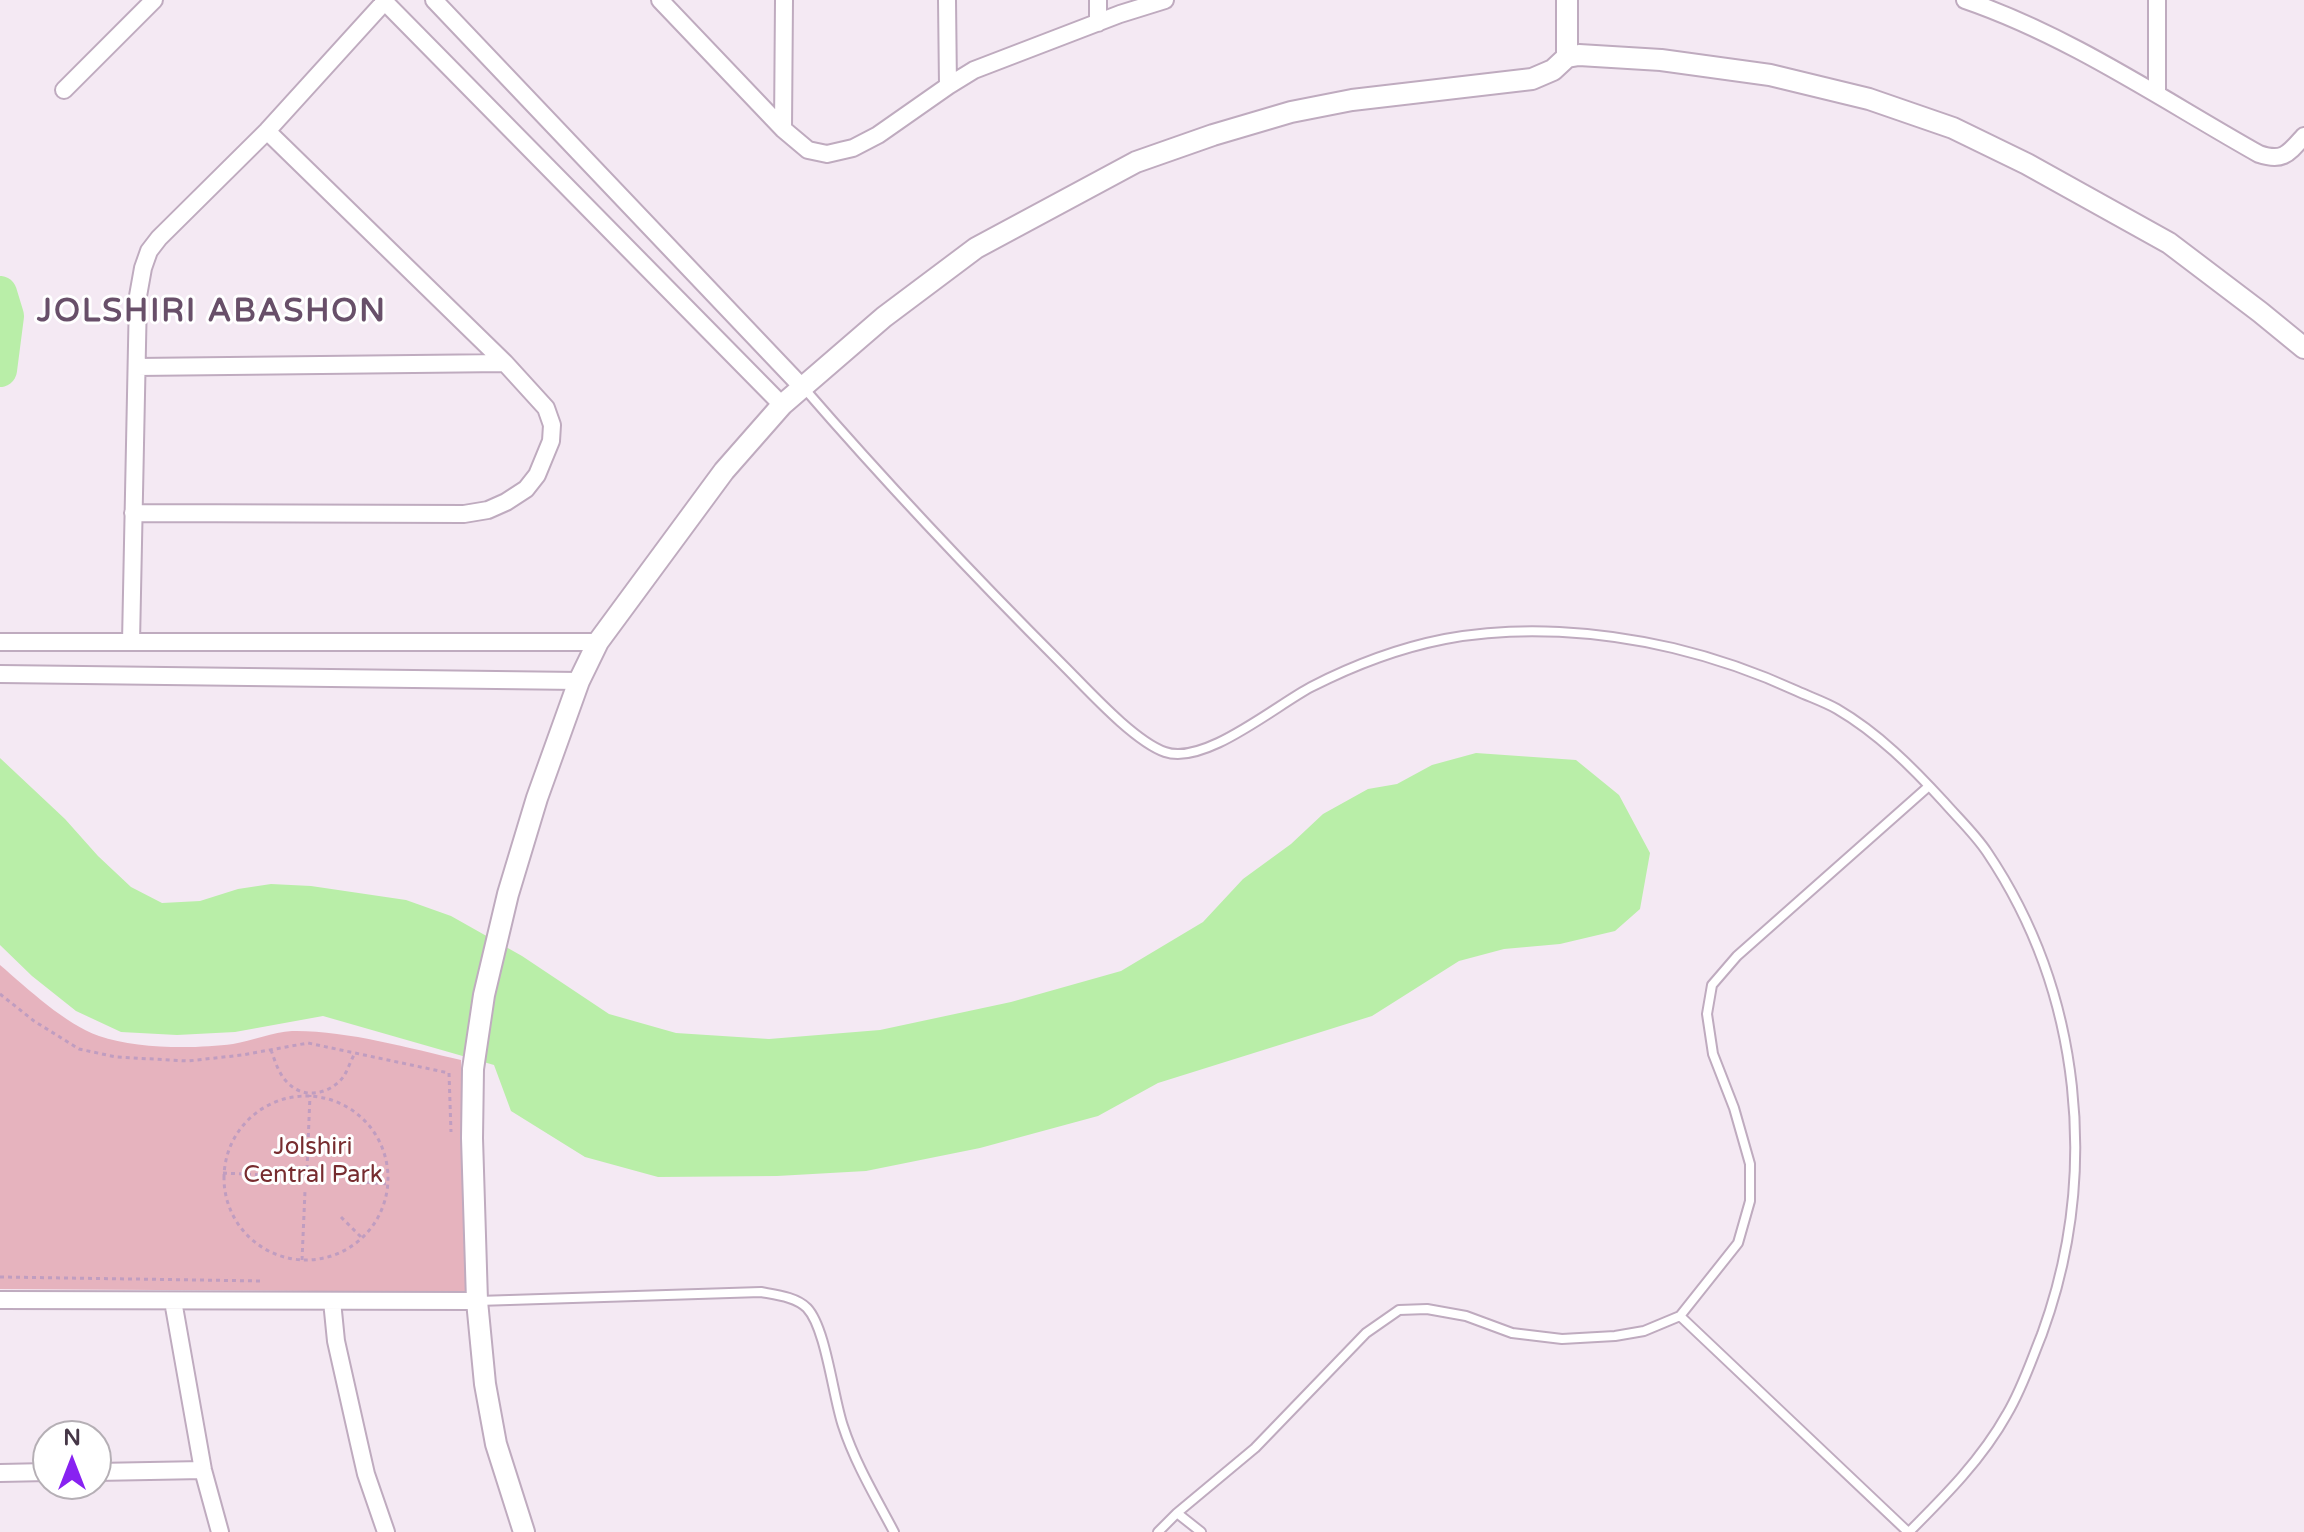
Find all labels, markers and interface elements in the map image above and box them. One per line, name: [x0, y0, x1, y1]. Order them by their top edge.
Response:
district label: JOLSHIRI ABASHON: [37, 294, 387, 332]
park label: Jolshiri Central Park: [243, 1134, 383, 1190]
north arrow: [32, 1420, 112, 1500]
text: N: [63, 1425, 81, 1451]

